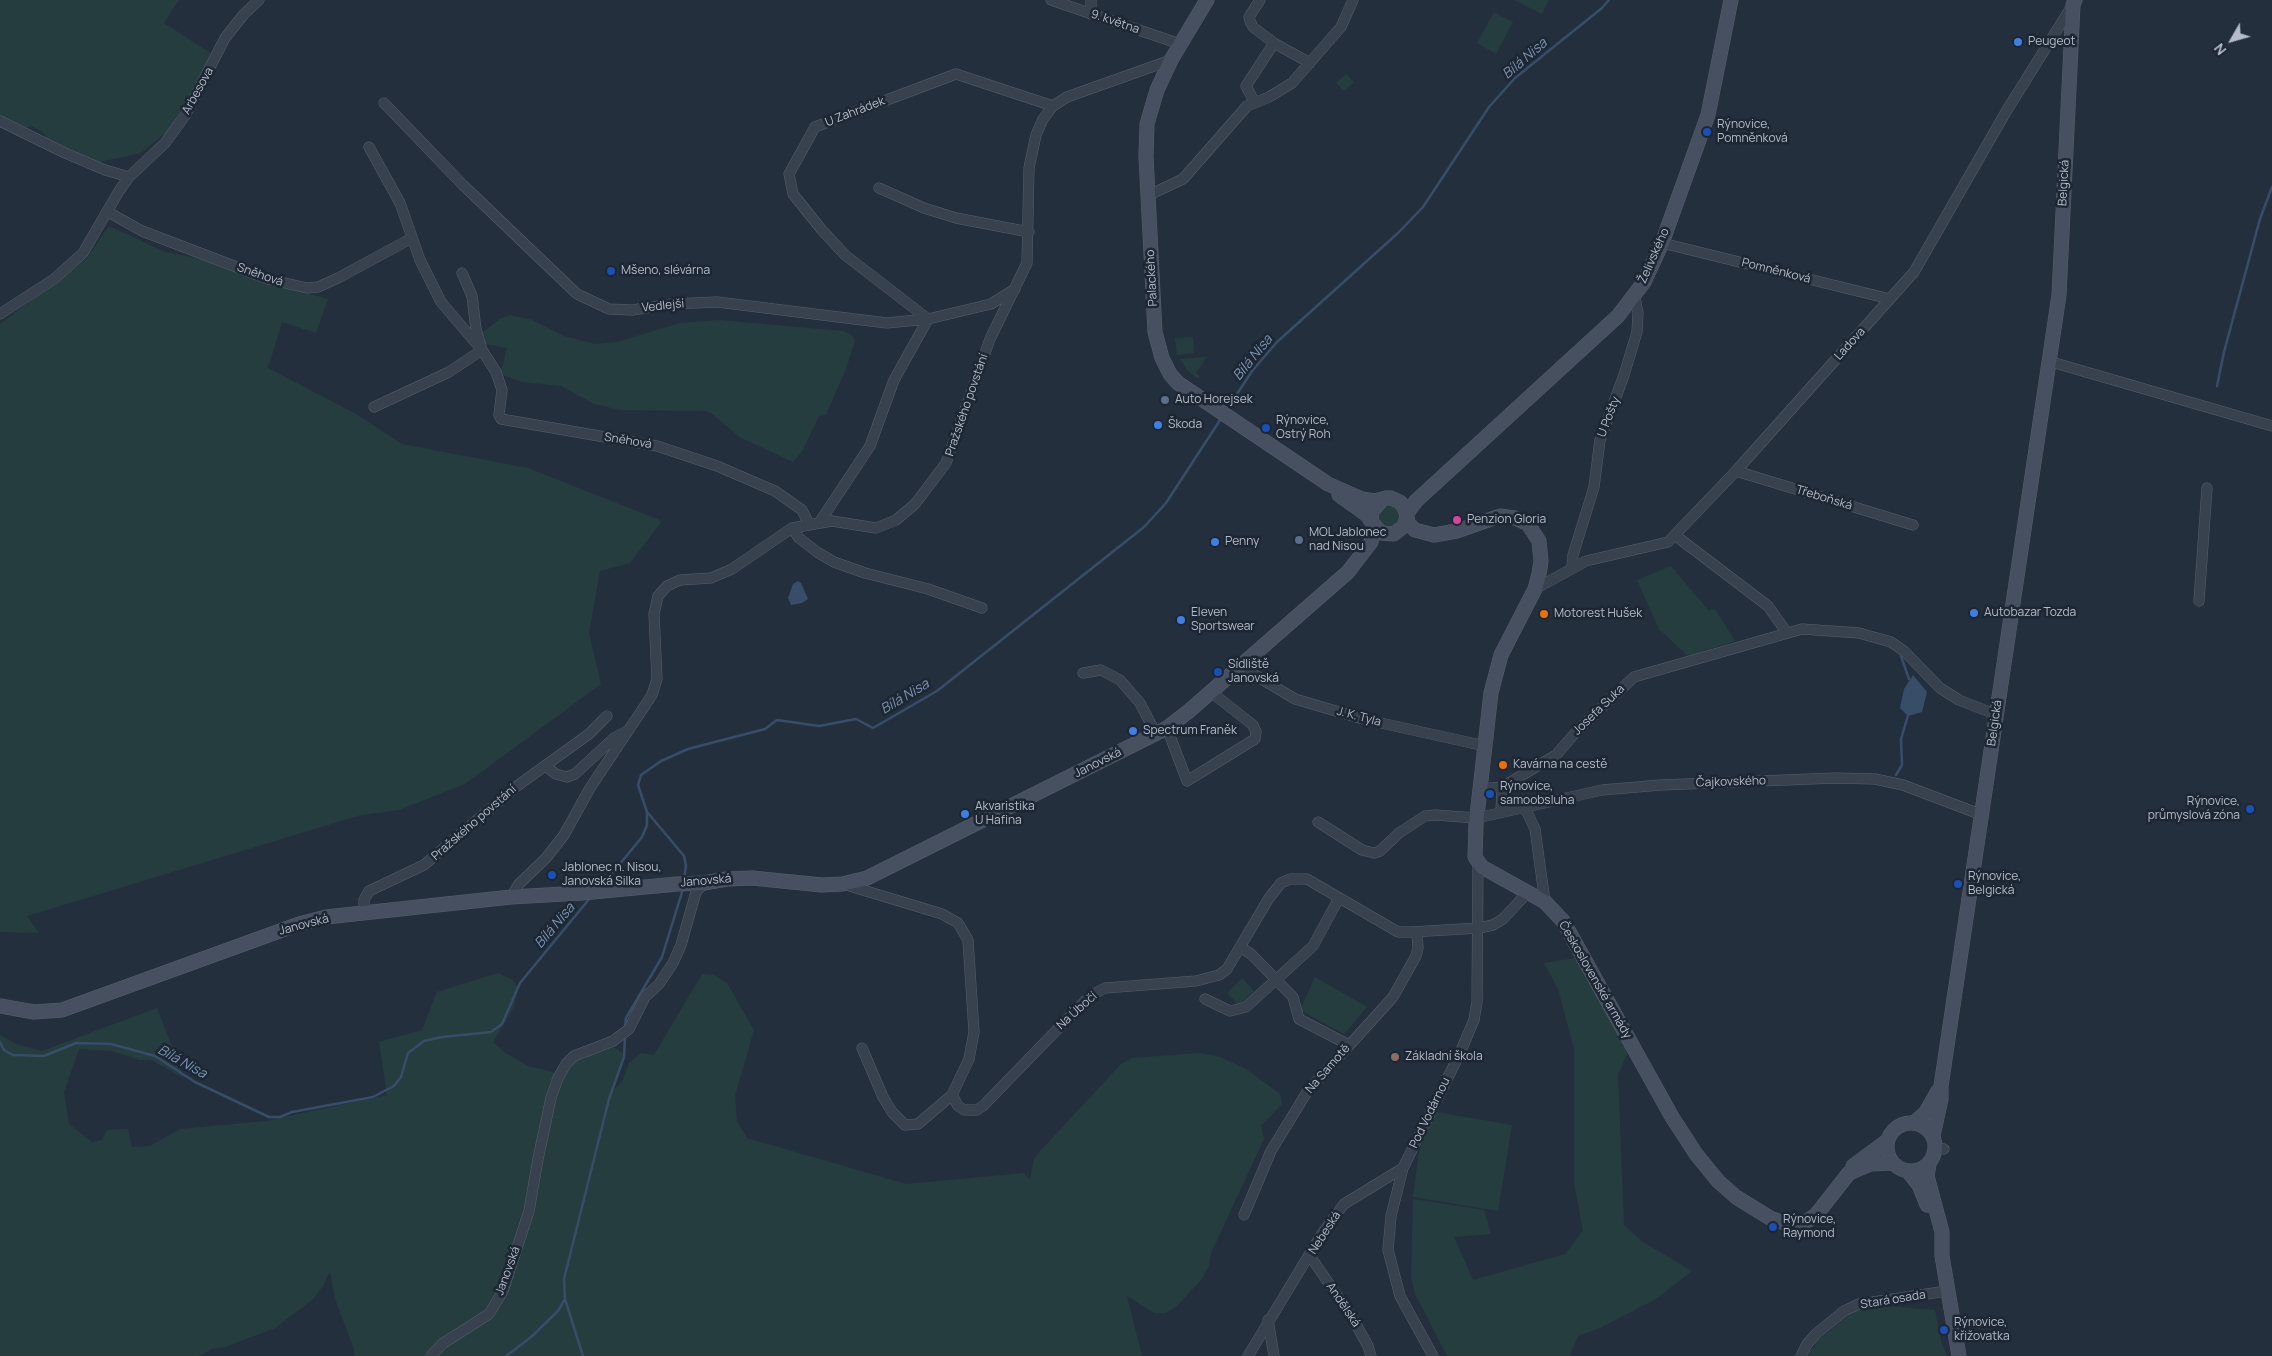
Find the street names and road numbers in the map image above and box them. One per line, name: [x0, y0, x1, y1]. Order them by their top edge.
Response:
street label: 9. května: [1089, 7, 1141, 37]
street label: Arbesova: [179, 65, 217, 117]
street label: U Zahrádek: [823, 94, 887, 130]
street label: Belgická: [2056, 159, 2072, 207]
street label: Želivského: [1635, 226, 1673, 286]
street label: Palackého: [1143, 249, 1161, 307]
street label: Pomněnková: [1740, 255, 1812, 287]
street label: Sněhová: [235, 260, 285, 290]
street label: Vedlejší: [641, 297, 685, 315]
street label: Ladova: [1832, 325, 1868, 363]
street label: Pražského povstání: [943, 352, 991, 458]
street label: U Pošty: [1595, 395, 1623, 439]
street label: Sněhová: [603, 430, 653, 452]
street label: Třeboňská: [1794, 483, 1854, 513]
street label: Josefa Suka: [1570, 682, 1628, 738]
street label: Belgická: [1985, 699, 2005, 747]
street label: J. K. Tyla: [1335, 704, 1383, 730]
street label: Janovská: [1072, 745, 1124, 781]
street label: Čajkovského: [1696, 774, 1766, 790]
street label: Pražského povstání: [429, 782, 519, 864]
street label: Janovská: [680, 872, 732, 890]
street label: Janovská: [278, 911, 330, 939]
street label: Československé armády: [1555, 919, 1635, 1041]
street label: Na Úbočí: [1054, 989, 1100, 1033]
street label: Na Samotě: [1303, 1041, 1353, 1097]
street label: Pod Vodárnou: [1407, 1075, 1453, 1151]
street label: Nebeská: [1306, 1209, 1344, 1257]
street label: Janovská: [493, 1245, 523, 1297]
street label: Andělská: [1323, 1280, 1363, 1330]
street label: Stará osada: [1859, 1288, 1927, 1312]

